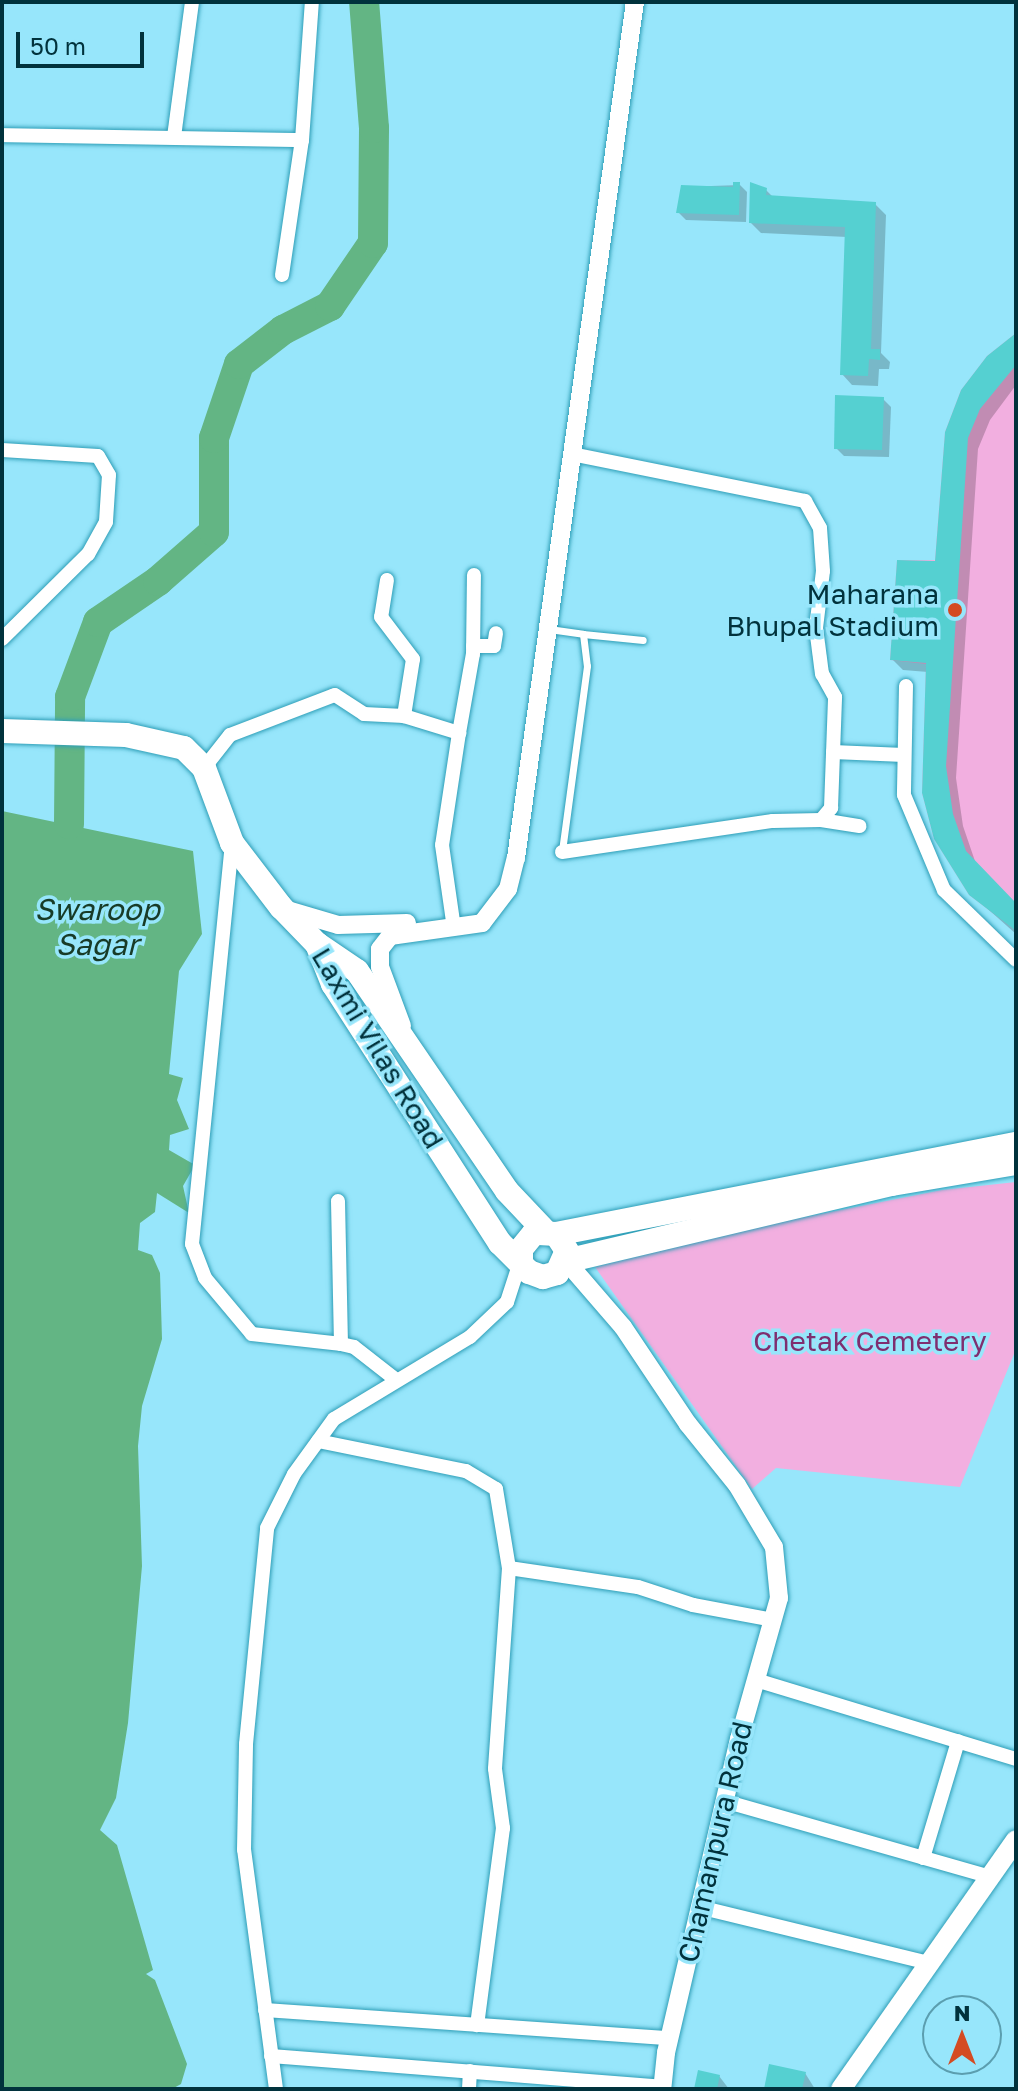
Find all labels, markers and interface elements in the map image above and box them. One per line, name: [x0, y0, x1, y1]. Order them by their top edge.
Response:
scale bar: [20, 16, 148, 66]
text: 50 m: [30, 31, 86, 60]
place label: Maharana Bhupal Stadium: [726, 577, 939, 643]
marker: Maharana Bhupal Stadium: [946, 601, 964, 619]
water label: Swaroop Sagar: [34, 891, 160, 962]
street label: Laxmi Vilas Road: [305, 942, 451, 1154]
park label: Chetak Cemetery: [753, 1324, 987, 1358]
street label: Chamanpura Road: [671, 1718, 759, 1966]
north arrow: [922, 1995, 1002, 2075]
text: N: [954, 1999, 970, 2026]

